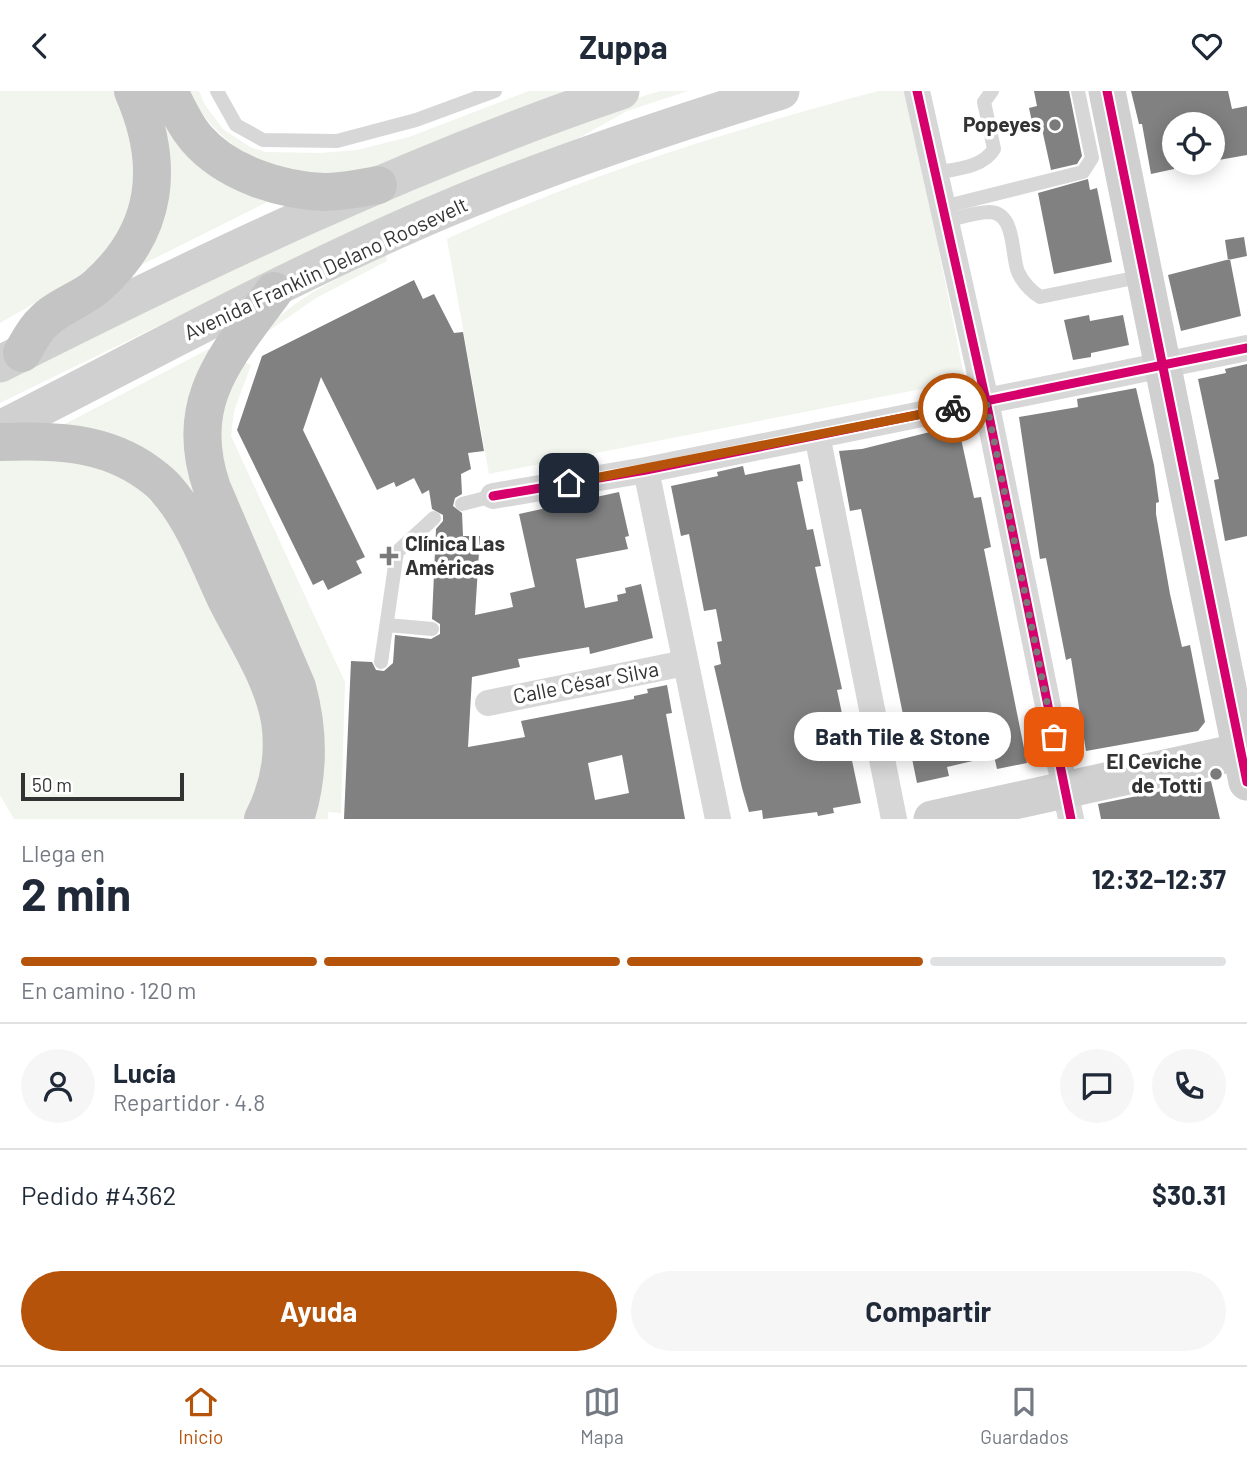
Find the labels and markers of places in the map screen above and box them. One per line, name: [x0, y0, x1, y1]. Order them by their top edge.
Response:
place label: Popeyes: [963, 111, 1041, 136]
marker: Popeyes: [1047, 117, 1063, 133]
pin: [539, 453, 599, 513]
place label: Clínica Las Américas: [405, 530, 505, 579]
marker: Clínica Las Américas: [379, 546, 399, 566]
pin: [1024, 707, 1084, 767]
callout: Bath Tile & Stone: [795, 713, 1012, 761]
place label: El Ceviche de Totti: [1106, 748, 1202, 797]
marker: El Ceviche de Totti: [1208, 766, 1224, 782]

